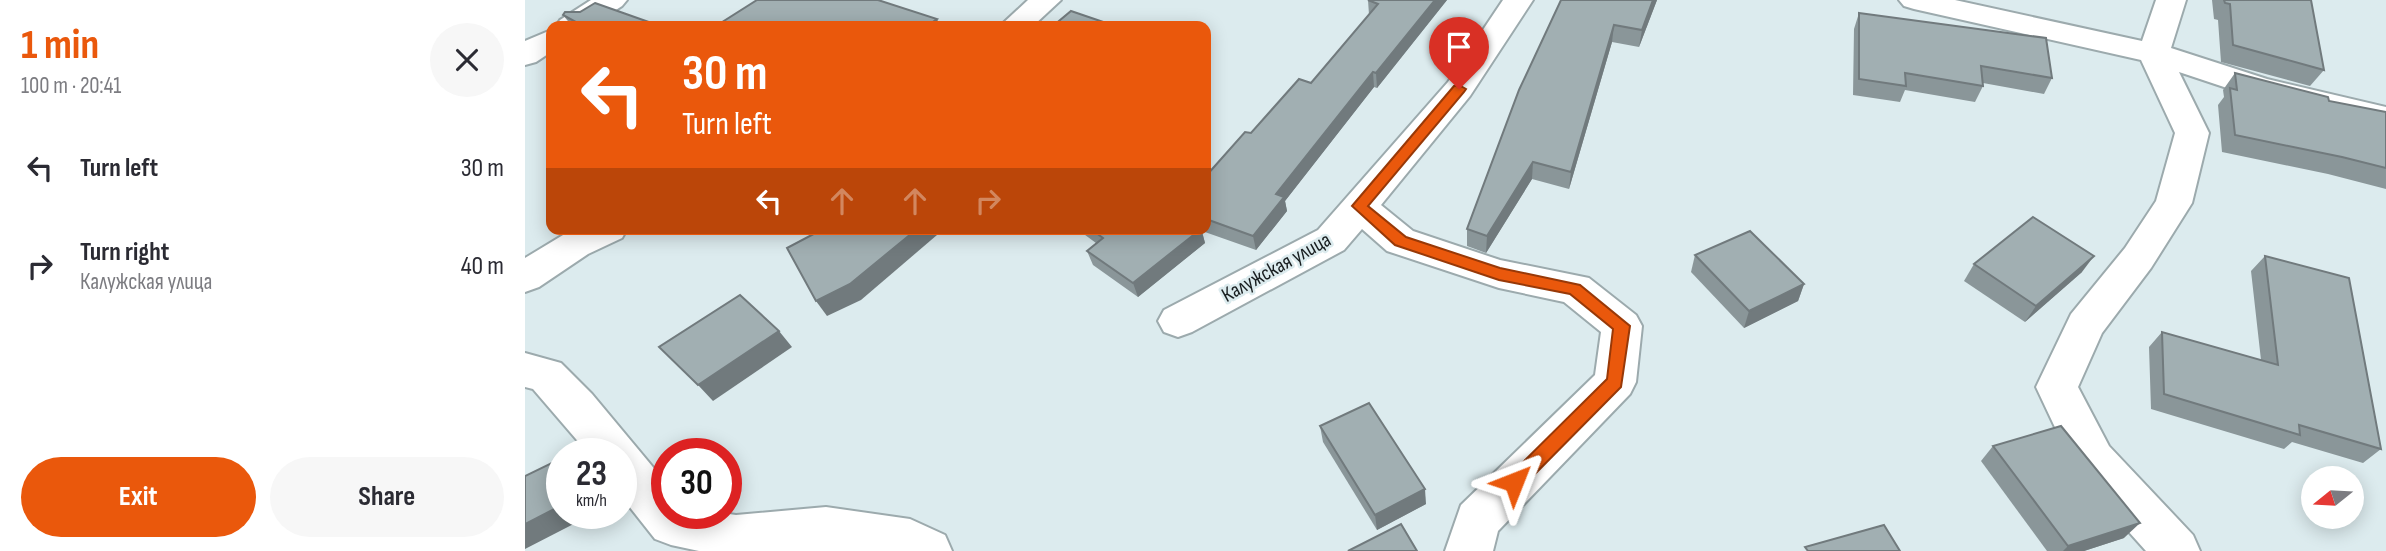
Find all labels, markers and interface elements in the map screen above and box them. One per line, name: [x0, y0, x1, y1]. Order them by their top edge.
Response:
pin: [1429, 17, 1489, 89]
text: 1 min: [21, 20, 99, 71]
button: close: [430, 23, 504, 97]
icon: arrive: [1440, 28, 1478, 66]
text: 30 m: [682, 45, 767, 104]
icon: left: [567, 49, 658, 140]
text: 100 m · 20:41: [21, 72, 121, 100]
text: Turn left: [682, 105, 772, 144]
icon: left: [21, 149, 59, 187]
text: Turn left: [80, 153, 158, 184]
text: 30 m: [461, 153, 504, 184]
icon: left: [750, 182, 788, 220]
icon: ahead: [823, 182, 861, 220]
icon: ahead: [896, 182, 934, 220]
icon: right: [969, 182, 1007, 220]
street label: Калужская улица: [1217, 227, 1335, 308]
text: Turn right: [80, 237, 169, 268]
icon: right: [21, 247, 59, 285]
text: 40 m: [461, 251, 504, 282]
text: Калужская улица: [80, 268, 212, 296]
speed limit sign: 30: [651, 438, 742, 529]
position arrow: [1477, 445, 1551, 519]
text: 23: [576, 453, 607, 496]
button: Exit: [21, 457, 256, 537]
button: Share: [270, 457, 504, 537]
north arrow: [2301, 466, 2364, 528]
map controls: [2301, 466, 2364, 529]
text: km/h: [576, 490, 607, 511]

